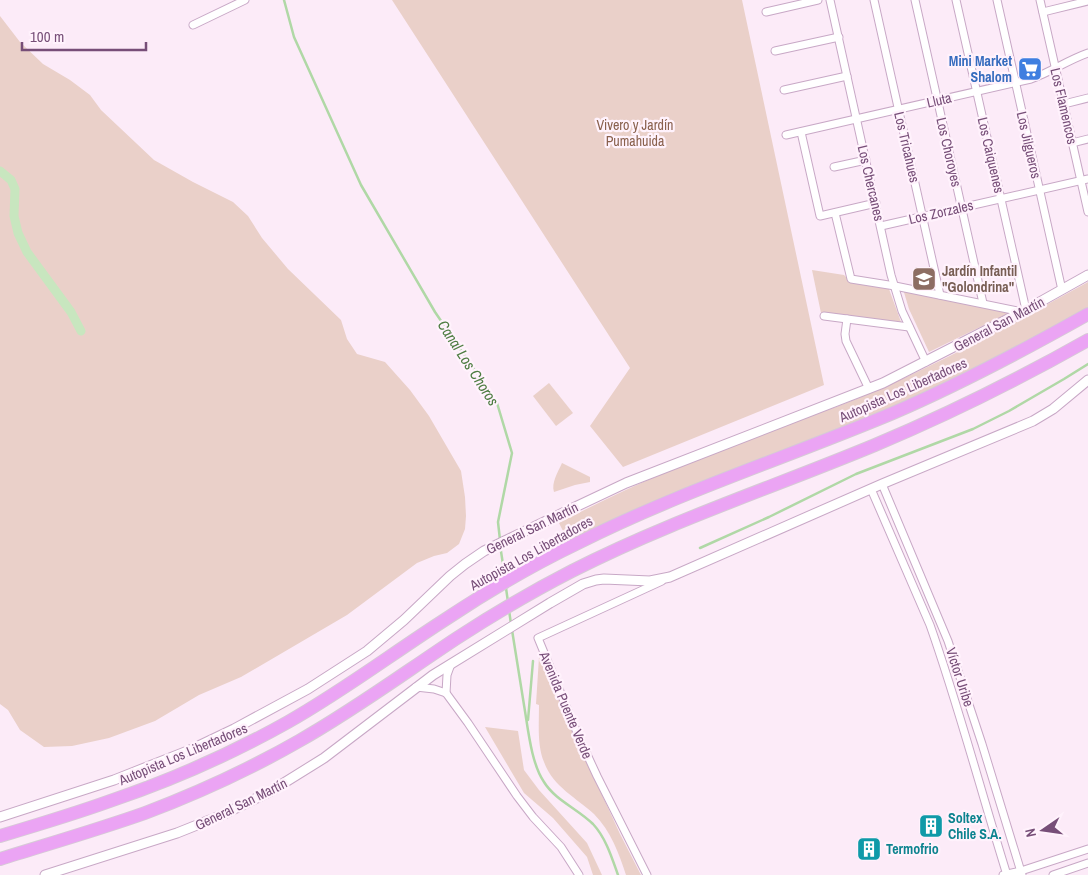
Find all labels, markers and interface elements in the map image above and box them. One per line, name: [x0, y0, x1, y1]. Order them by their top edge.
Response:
scale bar: [22, 20, 146, 52]
text: 100 m: [30, 26, 64, 47]
place label: Mini Market Shalom: [949, 52, 1012, 86]
supermarket icon: Mini Market Shalom: [1017, 56, 1043, 82]
street label: Los Flamencos: [1046, 66, 1082, 146]
street label: Lluta: [925, 88, 954, 112]
street label: Los Tricahues: [890, 110, 924, 184]
street label: Los Jilgueros: [1013, 110, 1046, 181]
street label: Los Choroyes: [932, 115, 966, 189]
street label: Los Caiquenes: [974, 115, 1009, 195]
park label: Vivero y Jardín Pumahuida: [596, 116, 674, 150]
street label: Los Chercanes: [854, 143, 889, 223]
street label: Los Zorzales: [907, 196, 975, 228]
place label: Jardín Infantil "Golondrina": [942, 262, 1017, 296]
school or university icon: Jardín Infantil "Golondrina": [911, 266, 937, 292]
street label: General San Martín: [951, 293, 1047, 355]
water label: Canal Los Choros: [433, 316, 504, 410]
street label: Autopista Los Libertadores: [835, 354, 970, 427]
street label: General San Martín: [483, 498, 581, 558]
street label: Autopista Los Libertadores: [465, 512, 596, 595]
street label: Víctor Uribe: [942, 645, 978, 709]
street label: Avenida Puente Verde: [535, 648, 597, 761]
street label: Autopista Los Libertadores: [115, 719, 250, 790]
street label: General San Martín: [192, 774, 290, 834]
north arrow: [1018, 805, 1068, 855]
place label: Soltex Chile S.A.: [948, 809, 1002, 843]
building icon: Soltex Chile S.A.: [918, 813, 944, 839]
text: N: [1021, 827, 1040, 839]
building icon: Termofrio: [856, 836, 882, 862]
place label: Termofrio: [886, 840, 939, 858]

